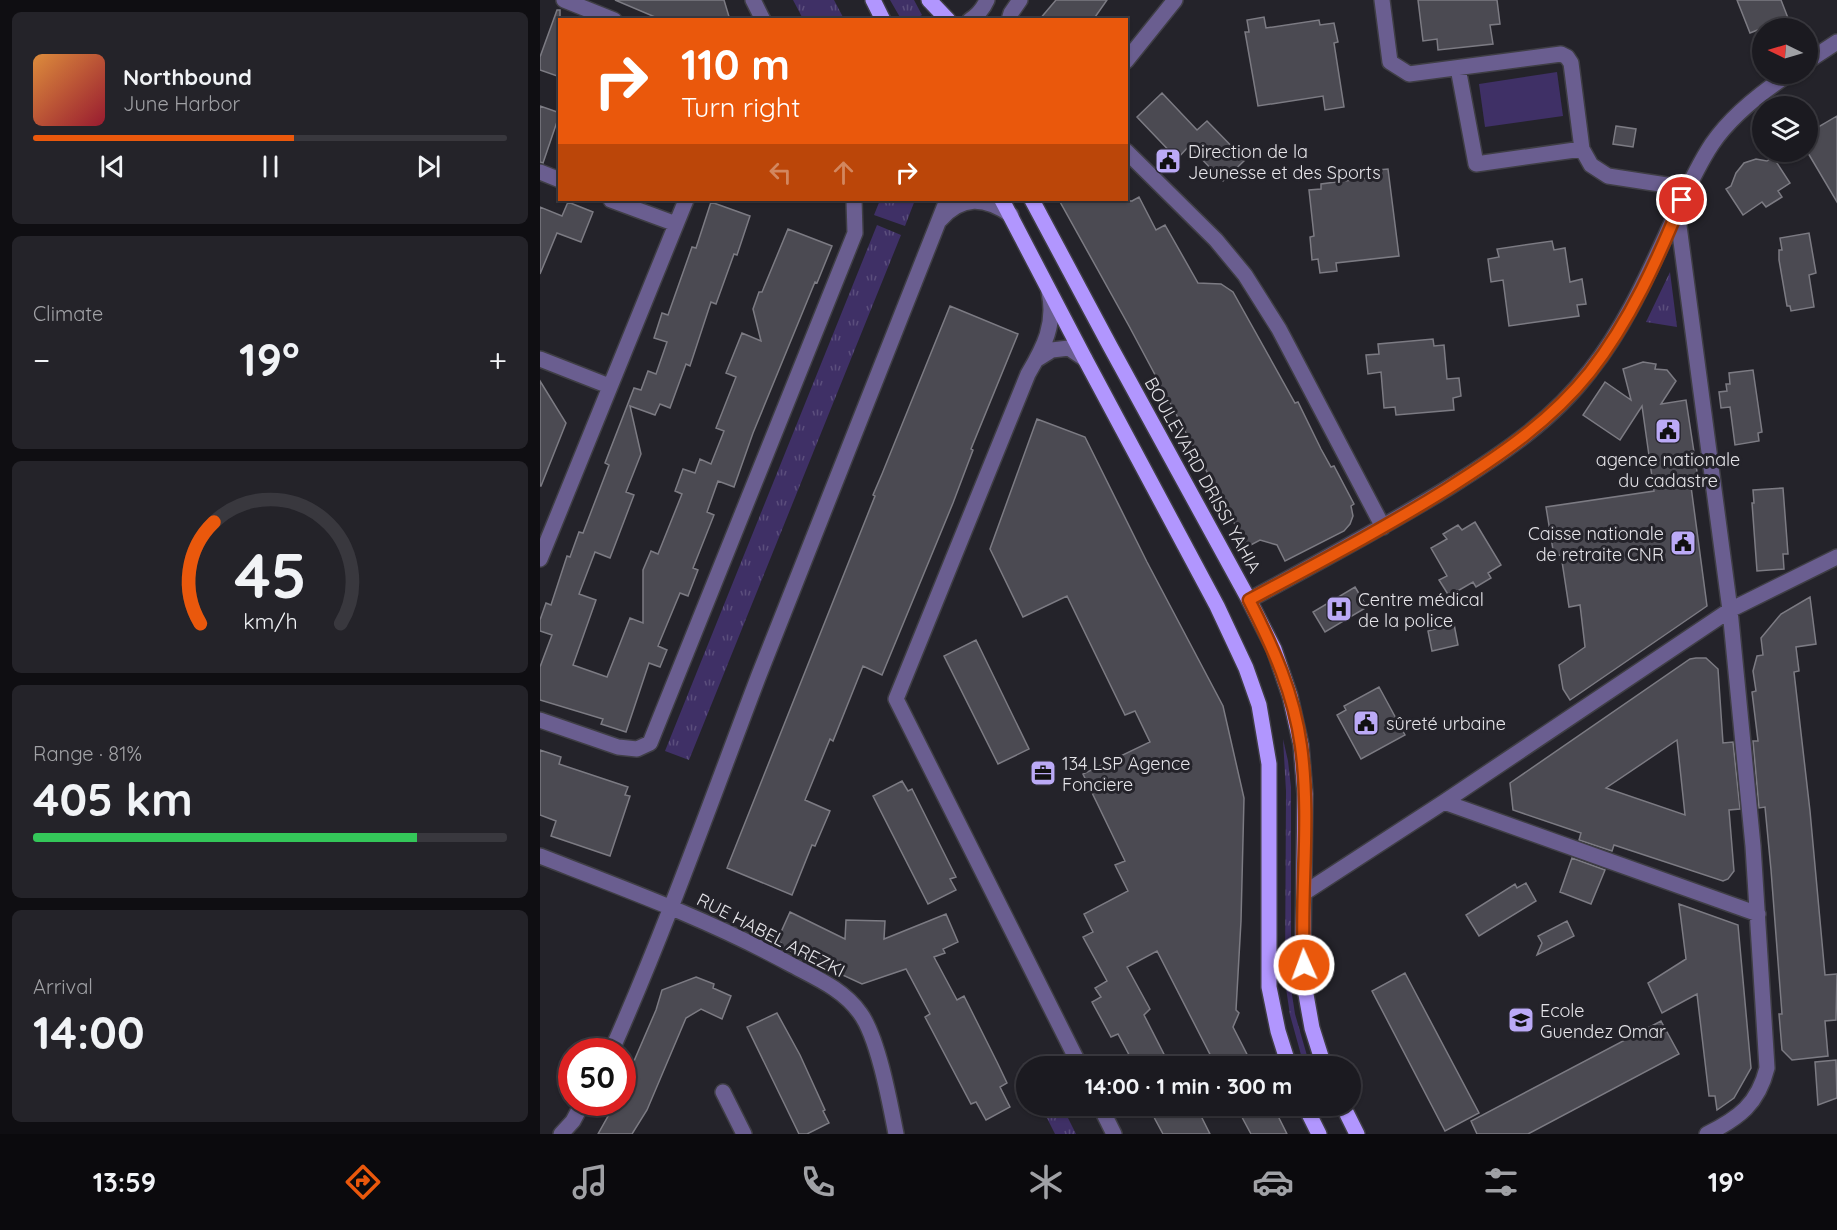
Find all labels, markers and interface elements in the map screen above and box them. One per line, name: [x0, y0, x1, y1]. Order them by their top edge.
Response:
north arrow: [1752, 18, 1818, 84]
map controls: [1752, 18, 1818, 162]
text: 110 m: [681, 38, 790, 91]
icon: right: [582, 42, 660, 120]
text: Northbound: [123, 63, 252, 91]
text: Turn right: [681, 90, 800, 124]
text: June Harbor: [123, 91, 240, 116]
button: layers: [1752, 96, 1818, 162]
place label: Direction de la Jeunesse et des Sports: [1188, 140, 1381, 184]
public building icon: Direction de la Jeunesse et des Sports: [1153, 146, 1183, 176]
icon: previous: [96, 150, 129, 183]
icon: pause: [254, 150, 287, 183]
icon: next: [412, 150, 445, 183]
icon: left: [764, 156, 797, 189]
icon: ahead: [827, 156, 860, 189]
icon: right: [890, 156, 923, 189]
pin: [1656, 174, 1707, 225]
icon: arrive: [1665, 183, 1698, 216]
text: Climate: [33, 301, 103, 326]
text: 19°: [239, 331, 300, 387]
text: −: [33, 339, 50, 380]
text: +: [488, 339, 507, 380]
street label: BOULEVARD DRISSI YAHIA: [1140, 373, 1267, 577]
public building icon: agence nationale du cadastre: [1653, 416, 1683, 446]
place label: agence nationale du cadastre: [1596, 448, 1740, 492]
place label: Caisse nationale de retraite CNR: [1528, 522, 1664, 566]
public building icon: Caisse nationale de retraite CNR: [1668, 528, 1698, 558]
text: 45: [234, 536, 306, 614]
place label: Centre médical de la police: [1358, 588, 1484, 632]
hospital icon: Centre médical de la police: [1324, 594, 1354, 624]
text: km/h: [243, 608, 297, 634]
public building icon: sûreté urbaine: [1351, 708, 1381, 738]
place label: sûreté urbaine: [1386, 712, 1506, 735]
text: Range · 81%: [33, 741, 142, 766]
place label: 134 LSP Agence Fonciere: [1062, 752, 1190, 796]
office icon: 134 LSP Agence Fonciere: [1028, 758, 1058, 788]
text: 405 km: [33, 771, 193, 827]
street label: RUE HABEL AREZKI: [693, 888, 849, 982]
position arrow: [1272, 933, 1336, 997]
text: Arrival: [33, 974, 93, 999]
place label: Ecole Guendez Omar: [1540, 999, 1666, 1043]
text: 14:00: [33, 1004, 145, 1060]
school or university icon: Ecole Guendez Omar: [1506, 1005, 1536, 1035]
speed limit sign: 50: [558, 1038, 636, 1116]
text: 14:00 · 1 min · 300 m: [1085, 1072, 1292, 1100]
icon: directions: [342, 1161, 384, 1203]
icon: music: [569, 1161, 611, 1203]
icon: phone: [797, 1161, 839, 1203]
icon: climate: [1025, 1161, 1067, 1203]
icon: car: [1252, 1161, 1294, 1203]
icon: filters: [1480, 1161, 1522, 1203]
text: 13:59: [93, 1165, 156, 1199]
text: 19°: [1708, 1165, 1744, 1199]

